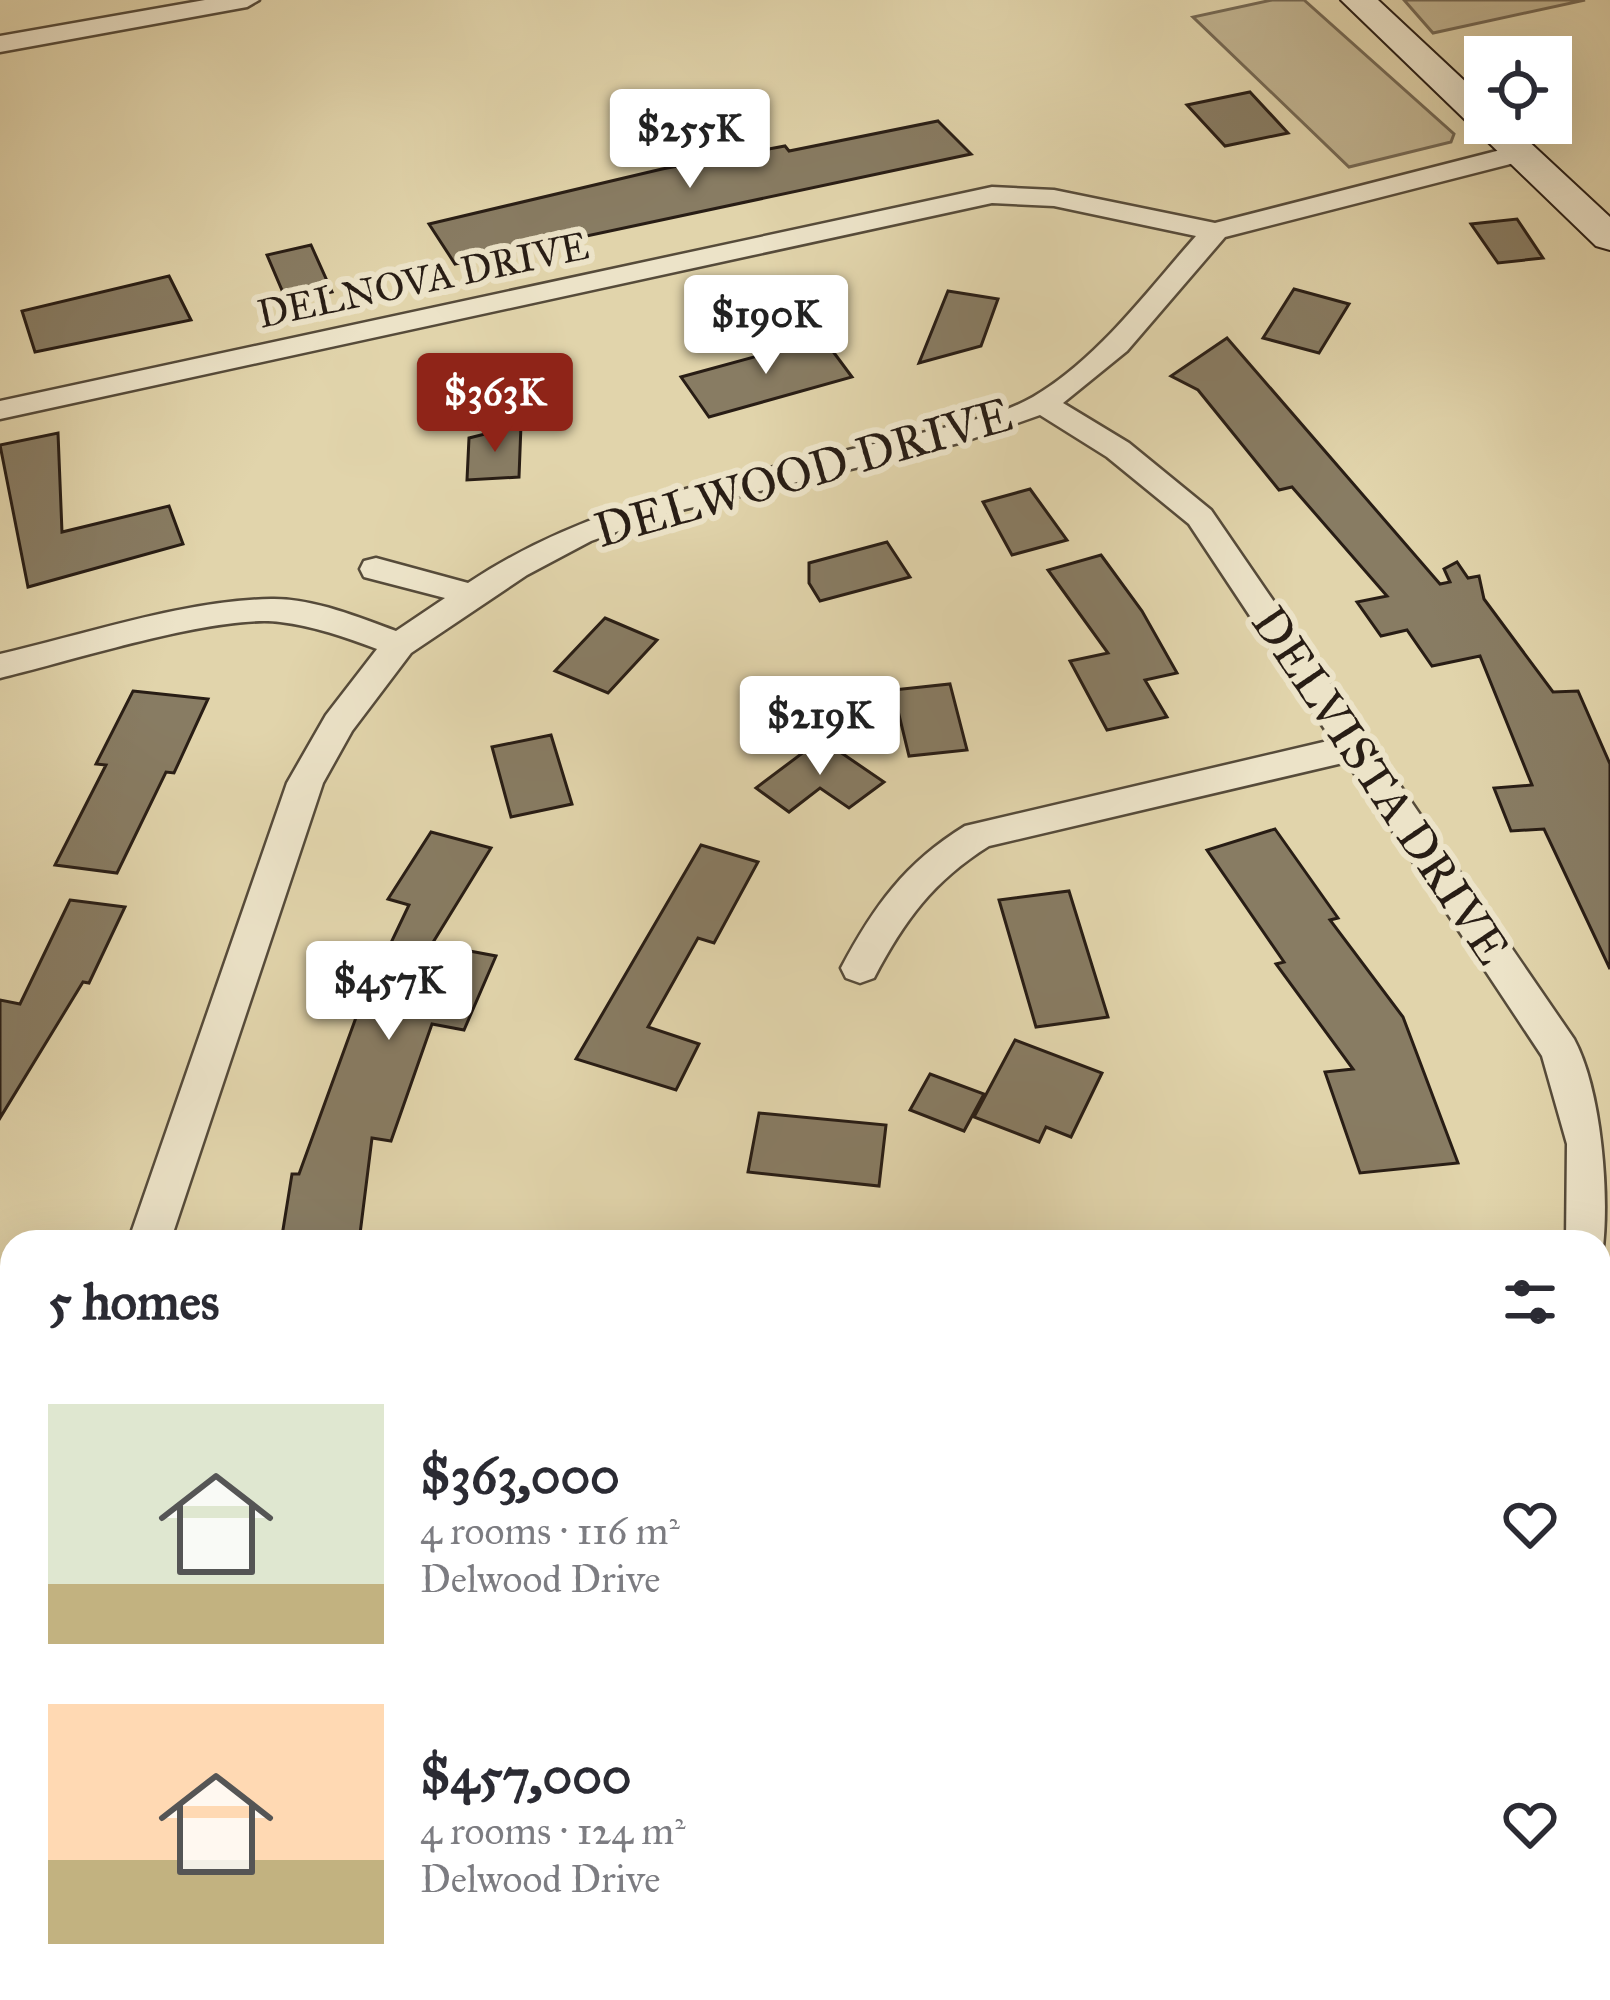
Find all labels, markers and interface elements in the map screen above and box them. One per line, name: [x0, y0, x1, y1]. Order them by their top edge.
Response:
map controls: [1464, 36, 1572, 144]
button: locate: [1464, 36, 1572, 144]
pin: $255K: [606, 89, 774, 191]
text: $255K: [637, 104, 743, 152]
street label: DELNOVA DRIVE: [253, 221, 593, 339]
pin: $190K: [682, 275, 850, 377]
text: $190K: [711, 290, 821, 338]
pin: $363K: [411, 353, 579, 455]
text: $363K: [444, 368, 546, 416]
street label: DELWOOD DRIVE: [588, 384, 1018, 560]
street label: DELVISTA DRIVE: [1240, 595, 1522, 975]
pin: $219K: [736, 676, 904, 778]
text: $219K: [767, 691, 873, 739]
pin: $457K: [305, 941, 473, 1043]
text: $457K: [333, 956, 445, 1004]
icon: filters: [1497, 1269, 1563, 1335]
text: 5 homes: [48, 1271, 219, 1333]
text: $363,000: [420, 1445, 620, 1507]
icon: home: [144, 1452, 288, 1596]
icon: heart: [1497, 1491, 1563, 1557]
text: 4 rooms · 116 m²: [420, 1507, 680, 1555]
text: Delwood Drive: [420, 1555, 661, 1603]
text: $457,000: [420, 1745, 632, 1807]
icon: home: [144, 1752, 288, 1896]
icon: heart: [1497, 1791, 1563, 1857]
text: 4 rooms · 124 m²: [420, 1807, 686, 1855]
text: Delwood Drive: [420, 1855, 661, 1903]

